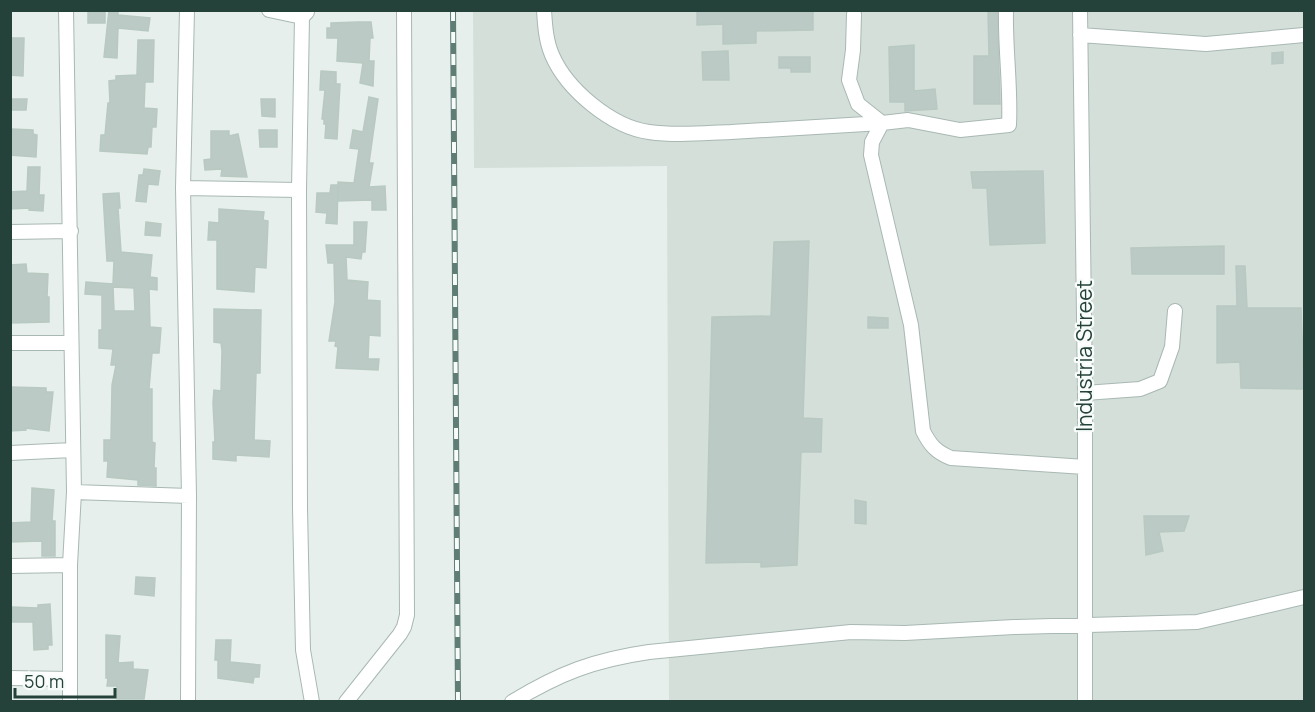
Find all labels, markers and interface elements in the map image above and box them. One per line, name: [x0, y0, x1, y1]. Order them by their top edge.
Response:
street label: Industria Street: [1070, 280, 1098, 432]
scale bar: [15, 661, 116, 699]
text: 50 m: [24, 669, 64, 693]

